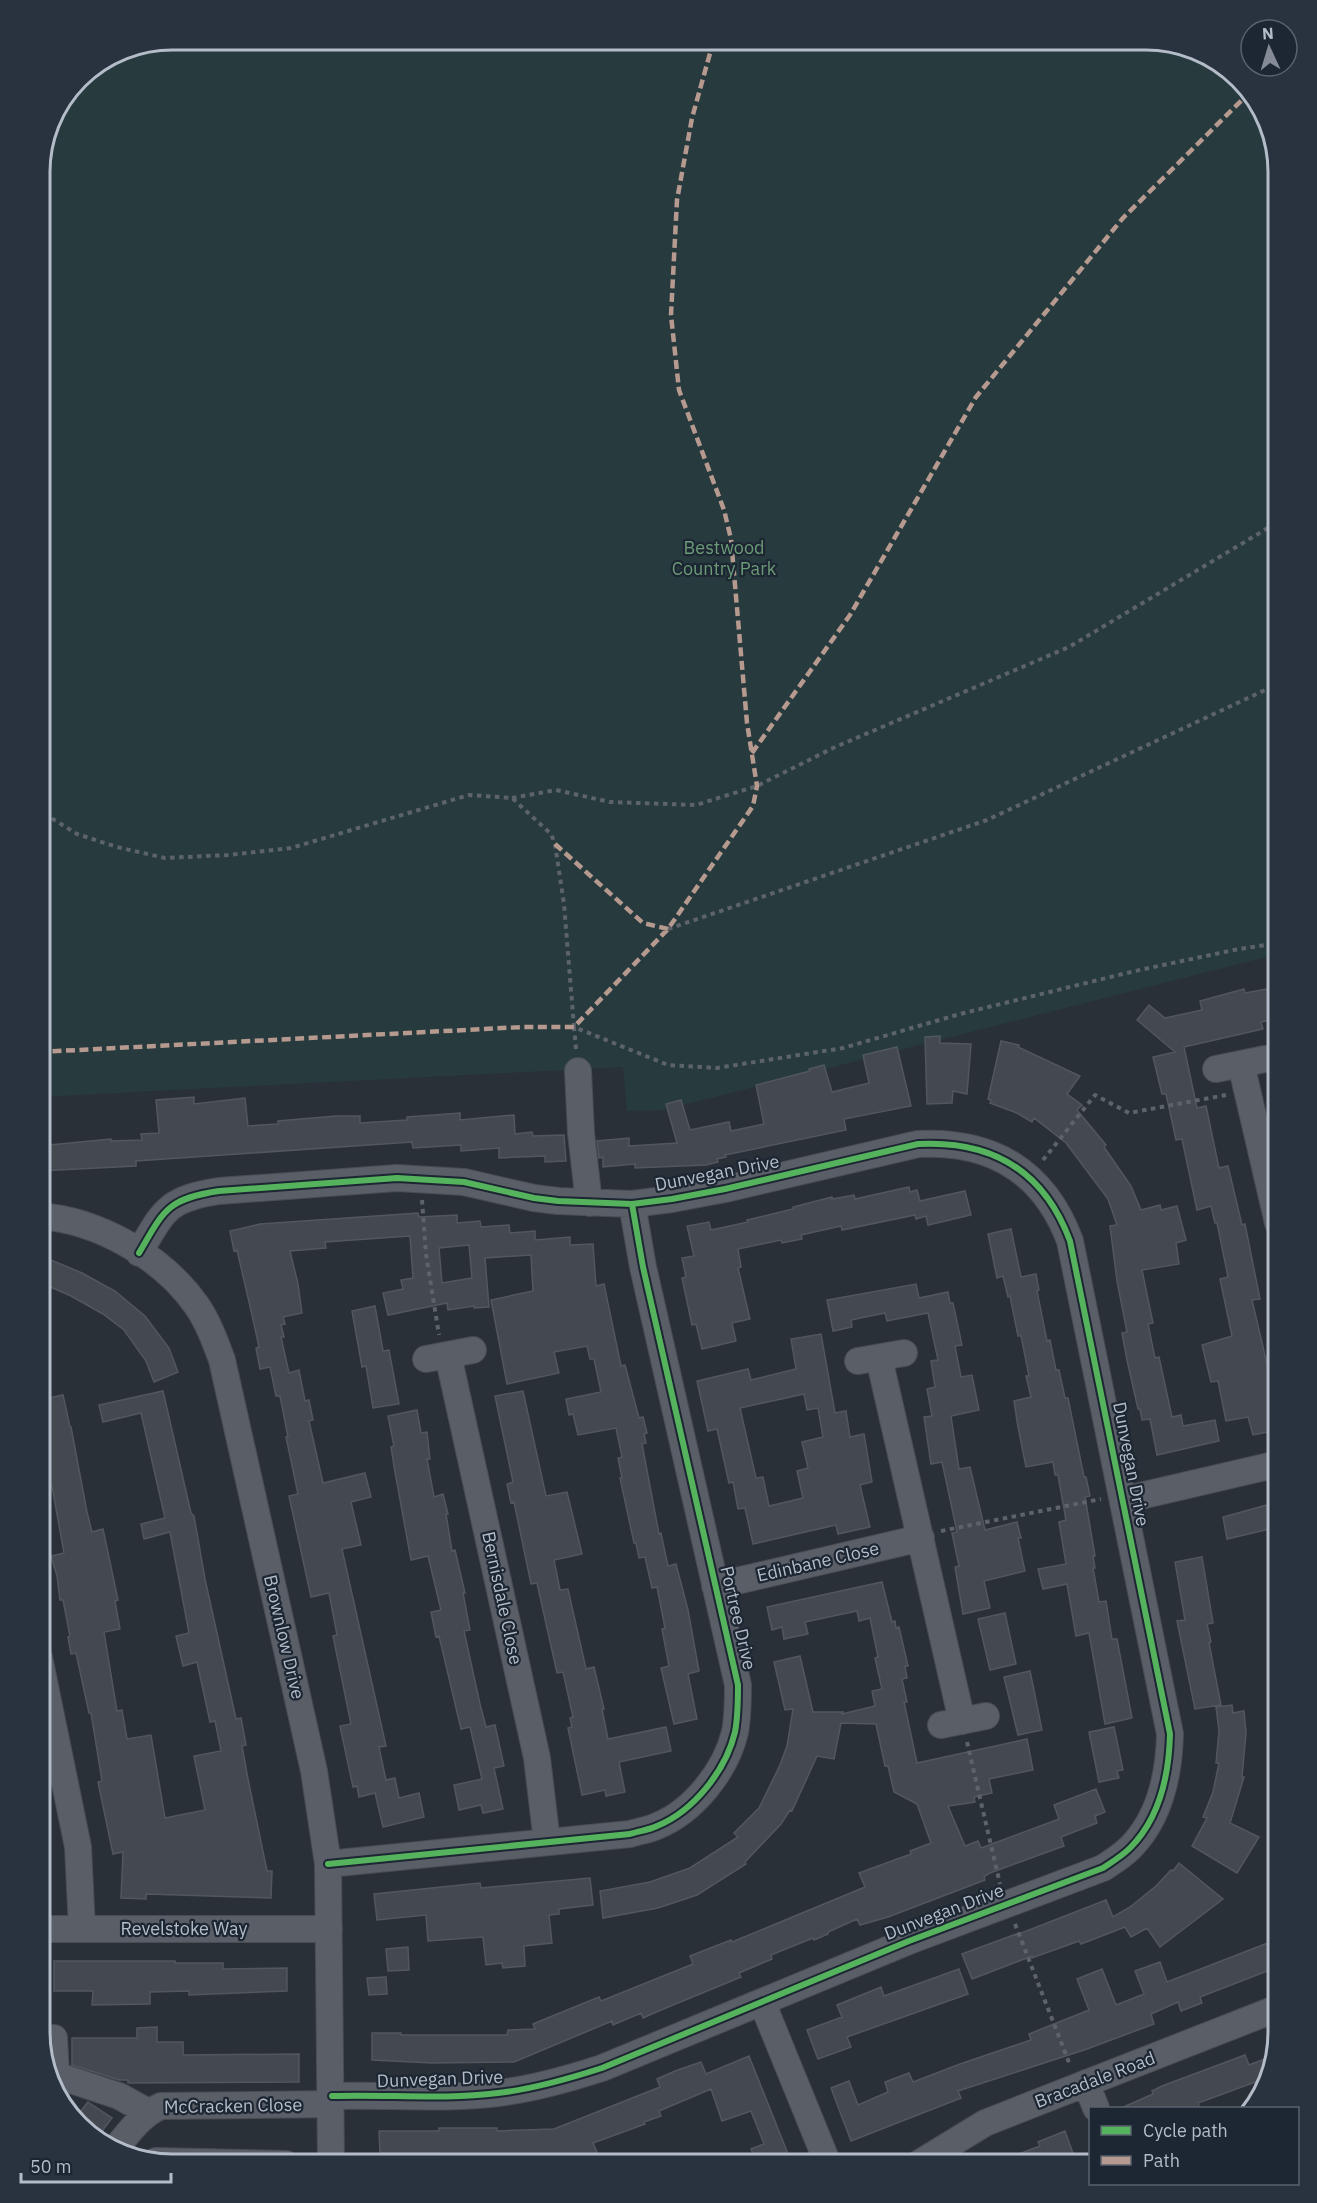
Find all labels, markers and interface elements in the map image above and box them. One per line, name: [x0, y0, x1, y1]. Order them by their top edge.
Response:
north arrow: [1239, 18, 1299, 78]
text: N: [1261, 23, 1274, 43]
park label: Bestwood Country Park: [672, 536, 777, 580]
street label: Dunvegan Drive: [653, 1149, 781, 1196]
street label: Dunvegan Drive: [1108, 1400, 1155, 1528]
street label: Bernisdale Close: [477, 1529, 528, 1667]
street label: Edinbane Close: [755, 1536, 881, 1587]
street label: Portree Drive: [715, 1564, 762, 1672]
street label: Brownlow Drive: [259, 1572, 310, 1701]
street label: Dunvegan Drive: [881, 1878, 1007, 1945]
street label: Revelstoke Way: [120, 1917, 248, 1940]
street label: Bracadale Road: [1031, 2046, 1158, 2113]
street label: Dunvegan Drive: [376, 2065, 504, 2092]
street label: McCracken Close: [164, 2093, 302, 2118]
legend: [1089, 2107, 1299, 2185]
text: Cycle path: [1143, 2119, 1228, 2142]
scale bar: [21, 2146, 171, 2184]
text: Path: [1143, 2149, 1180, 2172]
text: 50 m: [30, 2155, 72, 2178]

